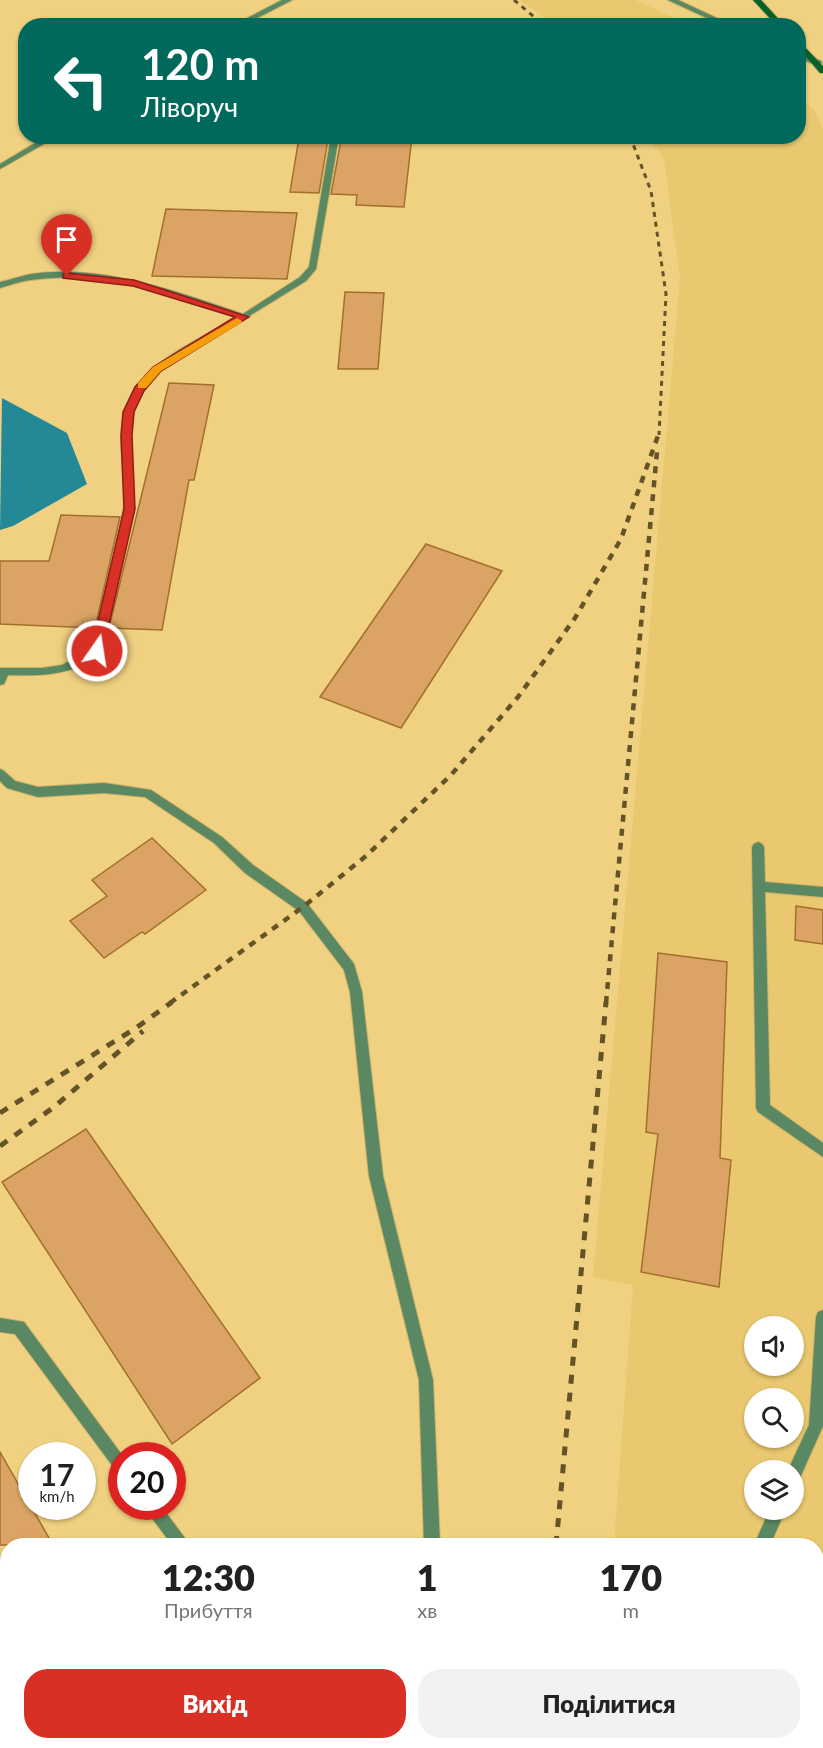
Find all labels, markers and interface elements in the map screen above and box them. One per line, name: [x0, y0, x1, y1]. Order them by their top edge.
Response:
text: 120 m: [141, 39, 259, 89]
icon: left: [42, 42, 120, 120]
text: Ліворуч: [141, 90, 238, 123]
pin: [41, 214, 92, 276]
icon: arrive: [50, 223, 83, 256]
position arrow: [65, 619, 129, 683]
map controls: [744, 1316, 804, 1520]
button: sound: [744, 1316, 804, 1376]
button: search: [744, 1388, 804, 1448]
speed limit sign: 20: [108, 1442, 186, 1520]
text: 17: [40, 1456, 74, 1492]
button: layers: [744, 1460, 804, 1520]
text: km/h: [39, 1487, 75, 1505]
text: 12:30: [162, 1555, 255, 1599]
text: 1: [417, 1555, 438, 1599]
text: 170: [599, 1555, 662, 1599]
text: Прибуття: [164, 1598, 253, 1622]
text: хв: [417, 1598, 437, 1622]
text: m: [623, 1598, 639, 1622]
button: Вихід: [24, 1669, 406, 1738]
button: Поділитися: [418, 1669, 800, 1738]

